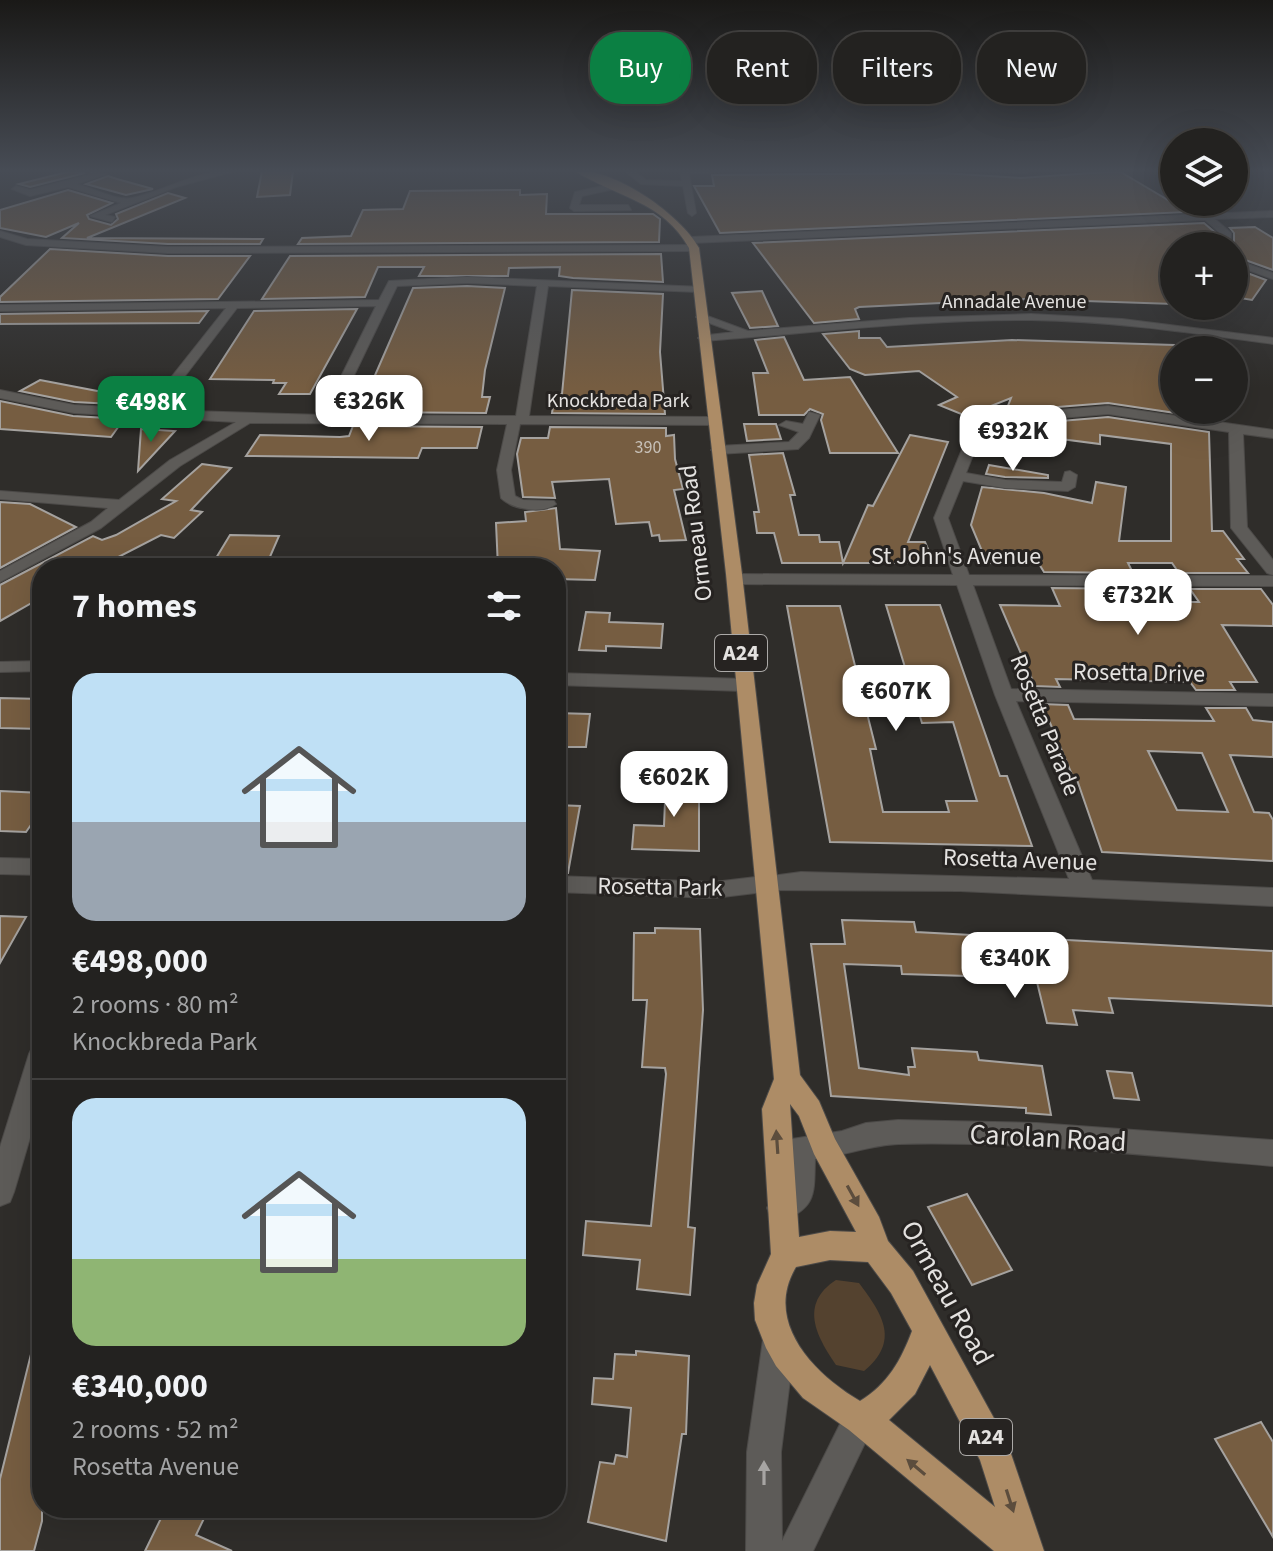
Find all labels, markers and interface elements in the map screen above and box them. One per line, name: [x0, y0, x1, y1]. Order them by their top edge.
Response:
chip: Buy: [590, 32, 691, 104]
chip: Rent: [707, 32, 817, 104]
chip: Filters: [833, 32, 961, 104]
chip: New: [977, 32, 1086, 104]
map controls: [1160, 128, 1248, 424]
button: layers: [1160, 128, 1248, 216]
button: +: [1160, 232, 1248, 320]
street label: Annadale Avenue: [942, 288, 1086, 316]
button: −: [1160, 336, 1248, 424]
pin: €326K: [313, 375, 425, 443]
pin: €498K: [95, 376, 207, 444]
text: €326K: [334, 382, 404, 419]
text: €498K: [116, 383, 186, 420]
street label: Knockbreda Park: [547, 387, 689, 415]
pin: €932K: [957, 405, 1069, 473]
text: €932K: [978, 412, 1048, 449]
house number: 390: [635, 435, 661, 460]
street label: Ormeau Road: [670, 463, 722, 603]
street label: St John's Avenue: [871, 539, 1041, 574]
pin: €732K: [1082, 569, 1194, 637]
text: €732K: [1103, 576, 1173, 613]
text: 7 homes: [72, 582, 197, 631]
icon: filters: [482, 584, 526, 628]
road number: A24: [715, 635, 767, 671]
street label: Rosetta Parade: [1001, 649, 1089, 801]
street label: Rosetta Drive: [1073, 654, 1205, 692]
pin: €607K: [840, 665, 952, 733]
text: €607K: [861, 672, 931, 709]
icon: home: [227, 725, 371, 869]
pin: €602K: [618, 751, 730, 819]
text: €602K: [639, 758, 709, 795]
street label: Rosetta Avenue: [942, 840, 1098, 880]
street label: Rosetta Park: [597, 868, 723, 906]
pin: €340K: [959, 932, 1071, 1000]
text: €498,000: [72, 937, 208, 986]
text: €340K: [980, 939, 1050, 976]
text: 2 rooms · 80 m²: [72, 986, 239, 1023]
text: Knockbreda Park: [72, 1023, 257, 1060]
street label: Carolan Road: [969, 1114, 1127, 1162]
one-way arrow: [770, 1129, 783, 1154]
icon: home: [227, 1150, 371, 1294]
one-way arrow: [845, 1185, 859, 1207]
street label: Ormeau Road: [891, 1213, 1003, 1373]
text: €340,000: [72, 1362, 208, 1411]
text: 2 rooms · 52 m²: [72, 1411, 239, 1448]
road number: A24: [960, 1419, 1012, 1455]
text: Rosetta Avenue: [72, 1448, 239, 1485]
one-way arrow: [906, 1459, 926, 1476]
one-way arrow: [758, 1460, 770, 1485]
one-way arrow: [1005, 1489, 1017, 1513]

